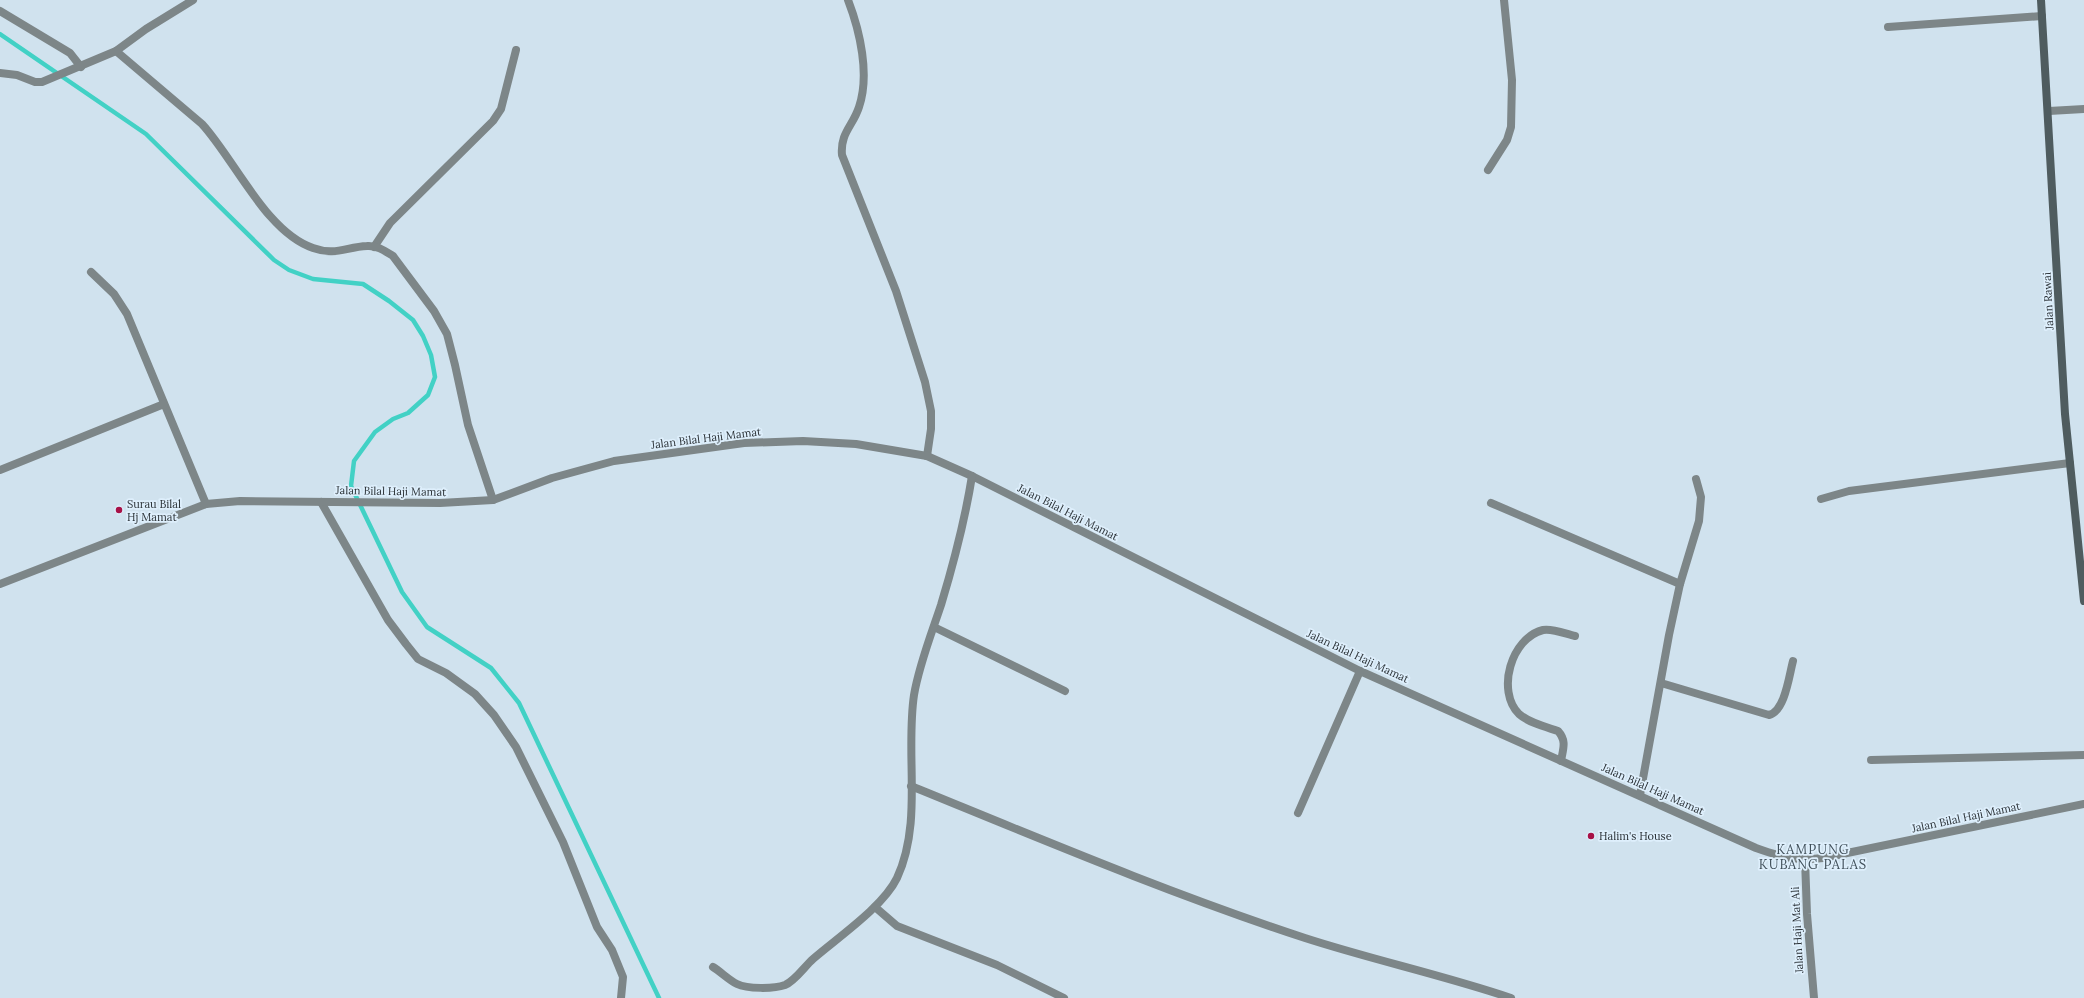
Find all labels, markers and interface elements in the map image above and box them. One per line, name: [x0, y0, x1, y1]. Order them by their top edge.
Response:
street label: Jalan Rawai: [2039, 272, 2057, 331]
street label: Jalan Bilal Haji Mamat: [649, 424, 763, 452]
street label: Jalan Bilal Haji Mamat: [1015, 480, 1121, 544]
street label: Jalan Bilal Haji Mamat: [335, 483, 447, 499]
place label: Surau Bilal Hj Mamat: [127, 497, 181, 524]
marker: Surau Bilal Hj Mamat: [114, 505, 124, 515]
street label: Jalan Bilal Haji Mamat: [1304, 626, 1412, 686]
street label: Jalan Bilal Haji Mamat: [1599, 760, 1707, 818]
street label: Jalan Bilal Haji Mamat: [1909, 798, 2022, 836]
place label: Halim's House: [1599, 829, 1672, 843]
marker: Halim's House: [1586, 831, 1596, 841]
district label: KAMPUNG KUBANG PALAS: [1759, 841, 1867, 873]
street label: Jalan Haji Mat Ali: [1788, 886, 1806, 975]

